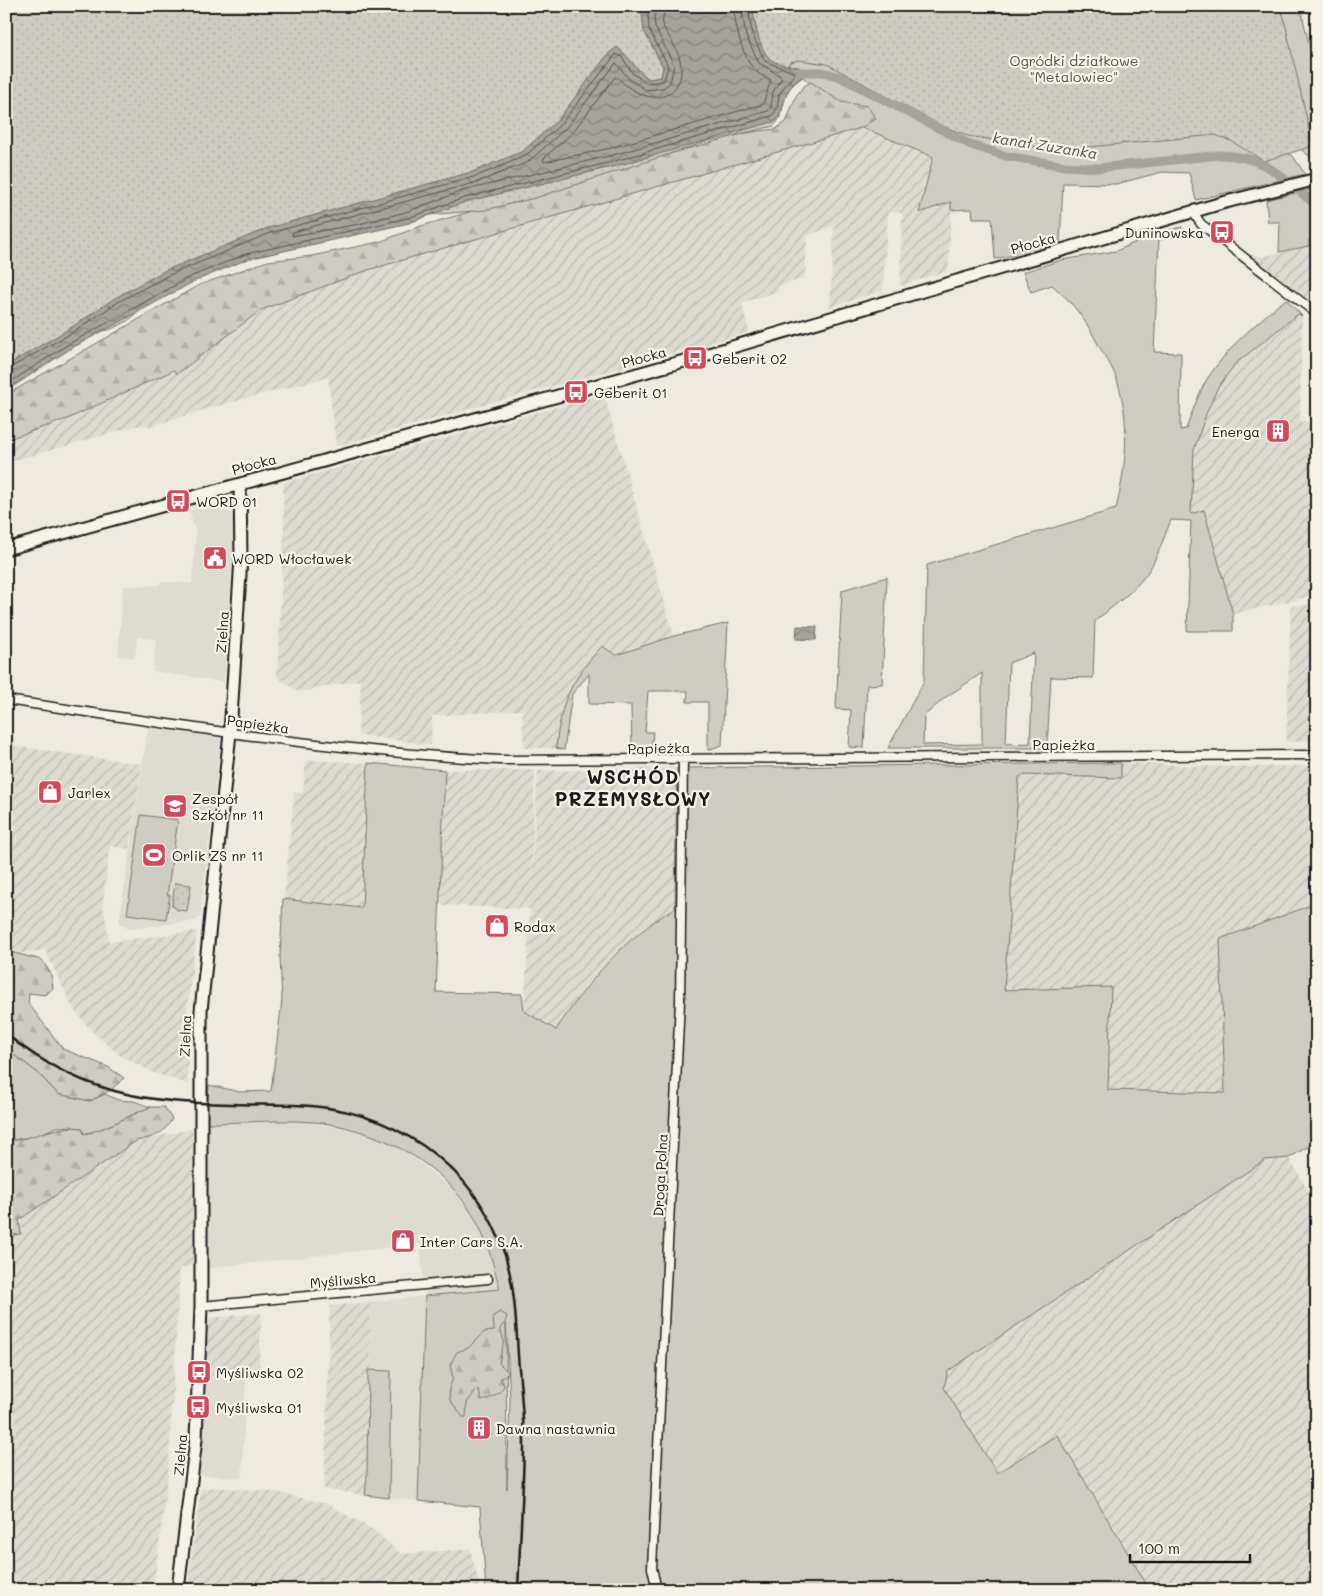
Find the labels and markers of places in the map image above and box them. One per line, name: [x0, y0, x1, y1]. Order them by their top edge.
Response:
bus stop icon: Duninowska: [1209, 219, 1235, 245]
place label: Duninowska: [1125, 223, 1204, 242]
bus stop icon: Geberit 02: [682, 345, 708, 371]
place label: Geberit 02: [712, 349, 787, 368]
bus stop icon: Geberit 01: [563, 379, 589, 405]
place label: Geberit 01: [594, 383, 667, 402]
building icon: Energa: [1265, 418, 1291, 444]
place label: Energa: [1212, 422, 1260, 441]
bus stop icon: WORD 01: [165, 488, 191, 514]
place label: WORD 01: [196, 492, 257, 511]
public building icon: WORD Włocławek: [202, 545, 228, 571]
place label: WORD Włocławek: [232, 549, 352, 568]
shop icon: Jarlex: [37, 779, 63, 805]
place label: Jarlex: [68, 783, 111, 802]
place label: Zespół Szkół nr 11: [192, 789, 264, 824]
school or university icon: Zespół Szkół nr 11: [162, 793, 188, 819]
sports icon: Orlik ZS nr 11: [141, 842, 167, 868]
place label: Orlik ZS nr 11: [172, 846, 263, 865]
shop icon: Rodax: [484, 913, 510, 939]
place label: Rodax: [514, 917, 556, 936]
shop icon: Inter Cars S.A.: [390, 1228, 416, 1254]
place label: Inter Cars S.A.: [420, 1232, 523, 1251]
bus stop icon: Myśliwska 02: [186, 1359, 212, 1385]
place label: Myśliwska 02: [216, 1363, 304, 1382]
bus stop icon: Myśliwska 01: [185, 1394, 211, 1420]
place label: Myśliwska 01: [216, 1398, 302, 1417]
building icon: Dawna nastawnia: [466, 1415, 492, 1441]
place label: Dawna nastawnia: [496, 1419, 616, 1438]

